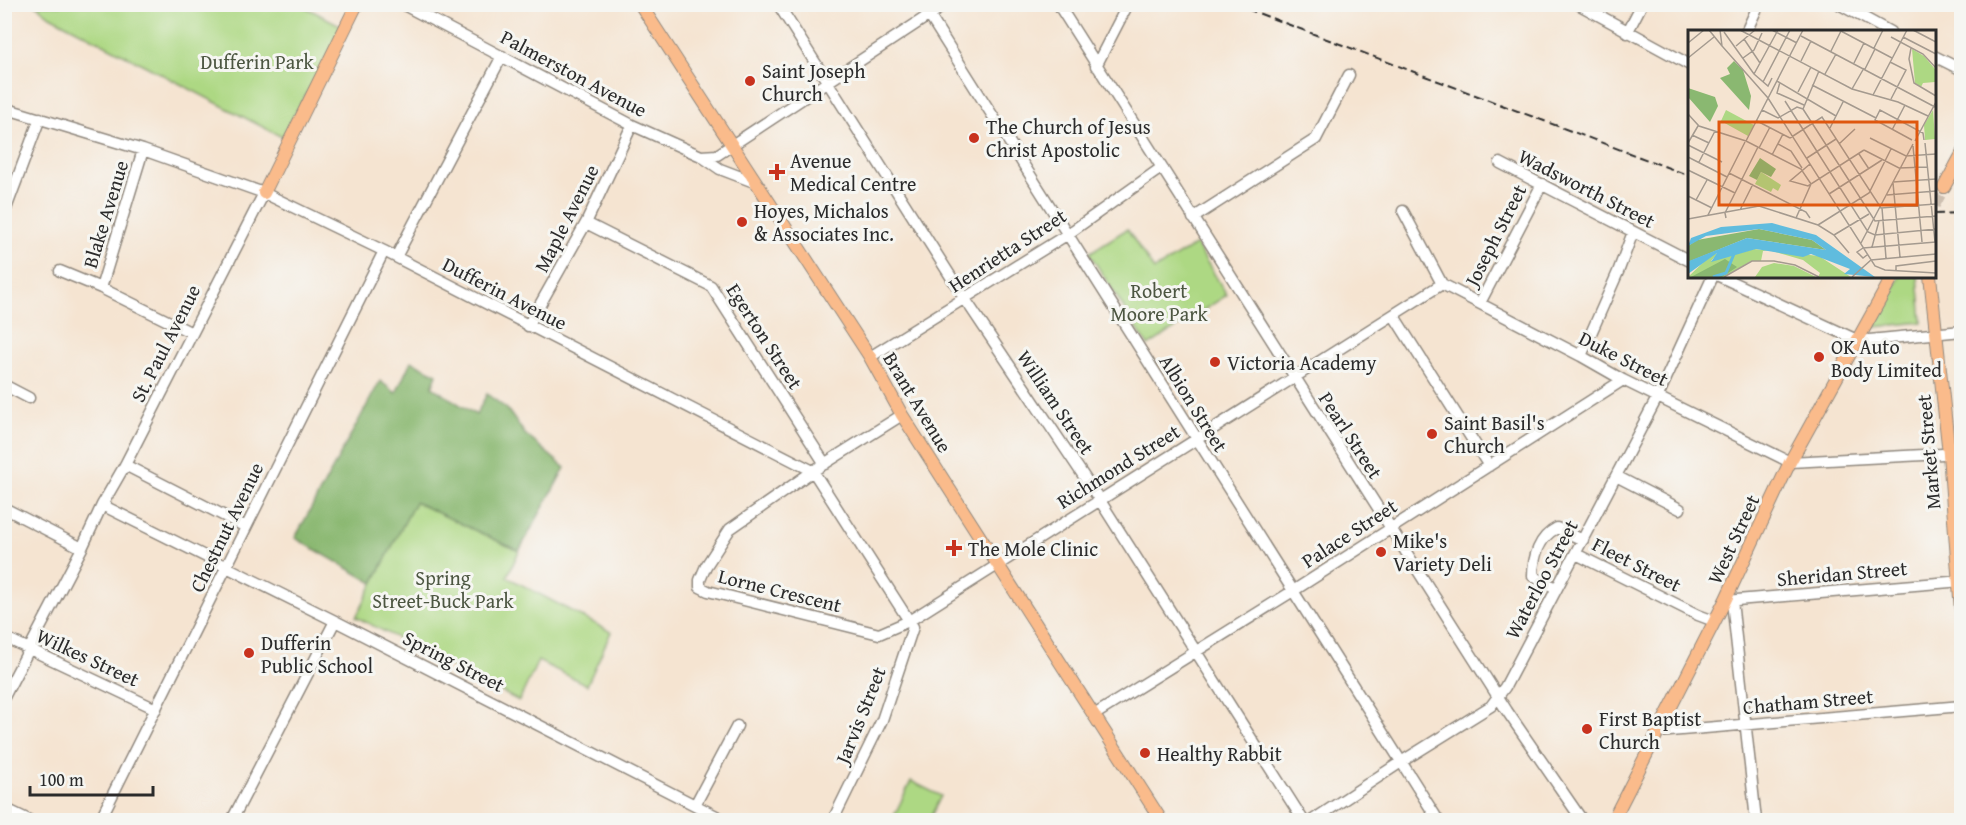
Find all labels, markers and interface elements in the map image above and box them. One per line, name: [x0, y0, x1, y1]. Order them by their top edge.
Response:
street label: Palmerston Avenue: [496, 22, 652, 124]
inset map: [1688, 30, 1936, 278]
park label: Dufferin Park: [200, 47, 314, 76]
place label: Saint Joseph Church: [762, 56, 865, 108]
marker: Saint Joseph Church: [743, 74, 757, 88]
place label: The Church of Jesus Christ Apostolic: [986, 112, 1151, 164]
marker: The Church of Jesus Christ Apostolic: [967, 131, 981, 145]
street label: Wadsworth Street: [1514, 141, 1660, 235]
place label: Avenue Medical Centre: [790, 146, 916, 198]
street label: Blake Avenue: [75, 156, 135, 272]
street label: Maple Avenue: [526, 159, 606, 277]
marker: Avenue Medical Centre: [768, 163, 786, 181]
street label: Joseph Street: [1456, 179, 1533, 294]
place label: Hoyes, Michalos & Associates Inc.: [754, 196, 894, 248]
street label: Henrietta Street: [942, 201, 1072, 299]
marker: Hoyes, Michalos & Associates Inc.: [735, 215, 749, 229]
street label: Dufferin Avenue: [438, 249, 572, 337]
park label: Robert Moore Park: [1110, 276, 1208, 328]
street label: Egerton Street: [720, 277, 810, 395]
street label: St. Paul Avenue: [123, 279, 207, 407]
street label: Duke Street: [1574, 323, 1674, 393]
place label: OK Auto Body Limited: [1831, 332, 1942, 384]
street label: William Street: [1010, 344, 1102, 460]
street label: Brant Avenue: [876, 346, 960, 458]
place label: Victoria Academy: [1227, 348, 1376, 377]
street label: Albion Street: [1153, 349, 1235, 457]
marker: OK Auto Body Limited: [1812, 350, 1826, 364]
marker: Victoria Academy: [1208, 355, 1222, 369]
street label: Pearl Street: [1312, 386, 1390, 484]
street label: Market Street: [1909, 393, 1947, 511]
place label: Saint Basil's Church: [1444, 408, 1545, 460]
street label: Richmond Street: [1051, 417, 1185, 515]
marker: Saint Basil's Church: [1425, 427, 1439, 441]
street label: Chestnut Avenue: [182, 457, 270, 597]
street label: West Street: [1700, 490, 1766, 588]
street label: Palace Street: [1296, 491, 1402, 575]
street label: Waterloo Street: [1497, 514, 1585, 644]
place label: Mike's Variety Deli: [1393, 526, 1492, 578]
street label: Fleet Street: [1588, 529, 1686, 599]
place label: The Mole Clinic: [968, 534, 1098, 563]
marker: The Mole Clinic: [945, 539, 963, 557]
marker: Mike's Variety Deli: [1374, 545, 1388, 559]
street label: Sheridan Street: [1776, 553, 1908, 593]
street label: Lorne Crescent: [715, 561, 845, 619]
park label: Spring Street-Buck Park: [372, 563, 515, 615]
street label: Wilkes Street: [32, 621, 144, 693]
street label: Spring Street: [398, 623, 510, 699]
place label: Dufferin Public School: [261, 628, 373, 680]
marker: Dufferin Public School: [242, 646, 256, 660]
street label: Jarvis Street: [826, 662, 893, 771]
street label: Chatham Street: [1742, 681, 1874, 721]
place label: First Baptist Church: [1599, 704, 1701, 756]
marker: First Baptist Church: [1580, 722, 1594, 736]
place label: Healthy Rabbit: [1157, 739, 1282, 768]
marker: Healthy Rabbit: [1138, 746, 1152, 760]
scale bar: [30, 759, 153, 797]
text: 100 m: [39, 766, 84, 793]

